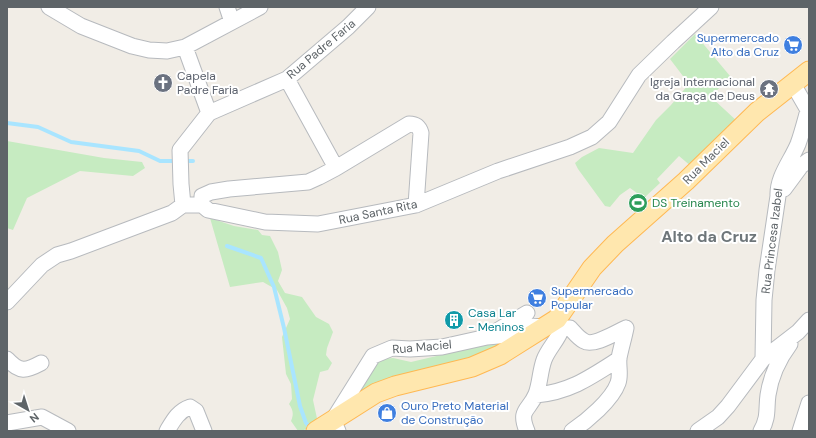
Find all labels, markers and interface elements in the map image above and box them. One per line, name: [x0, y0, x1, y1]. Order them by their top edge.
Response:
street label: Rua Padre Faria: [283, 16, 359, 82]
place label: Supermercado Alto da Cruz: [697, 30, 779, 60]
supermarket icon: Supermercado Alto da Cruz: [782, 34, 804, 56]
place label: Capela Padre Faria: [177, 68, 238, 98]
church icon: Capela Padre Faria: [152, 72, 174, 94]
place label: Igreja Internacional da Graça de Deus: [650, 74, 755, 104]
temple icon: Igreja Internacional da Graça de Deus: [758, 78, 780, 100]
street label: Rua Maciel: [679, 134, 733, 188]
street label: Rua Princesa Izabel: [758, 187, 786, 295]
sports icon: DS Treinamento: [627, 192, 649, 214]
place label: DS Treinamento: [652, 195, 740, 211]
street label: Rua Santa Rita: [337, 196, 419, 228]
district label: Alto da Cruz: [661, 226, 757, 247]
place label: Supermercado Popular: [551, 283, 633, 313]
supermarket icon: Supermercado Popular: [526, 287, 548, 309]
place label: Casa Lar - Meninos: [468, 305, 524, 335]
building icon: Casa Lar - Meninos: [443, 309, 465, 331]
street label: Rua Maciel: [392, 336, 452, 358]
north arrow: [8, 390, 48, 430]
place label: Ouro Preto Material de Construção: [401, 398, 509, 428]
shop icon: Ouro Preto Material de Construção: [376, 402, 398, 424]
text: N: [27, 410, 42, 426]

